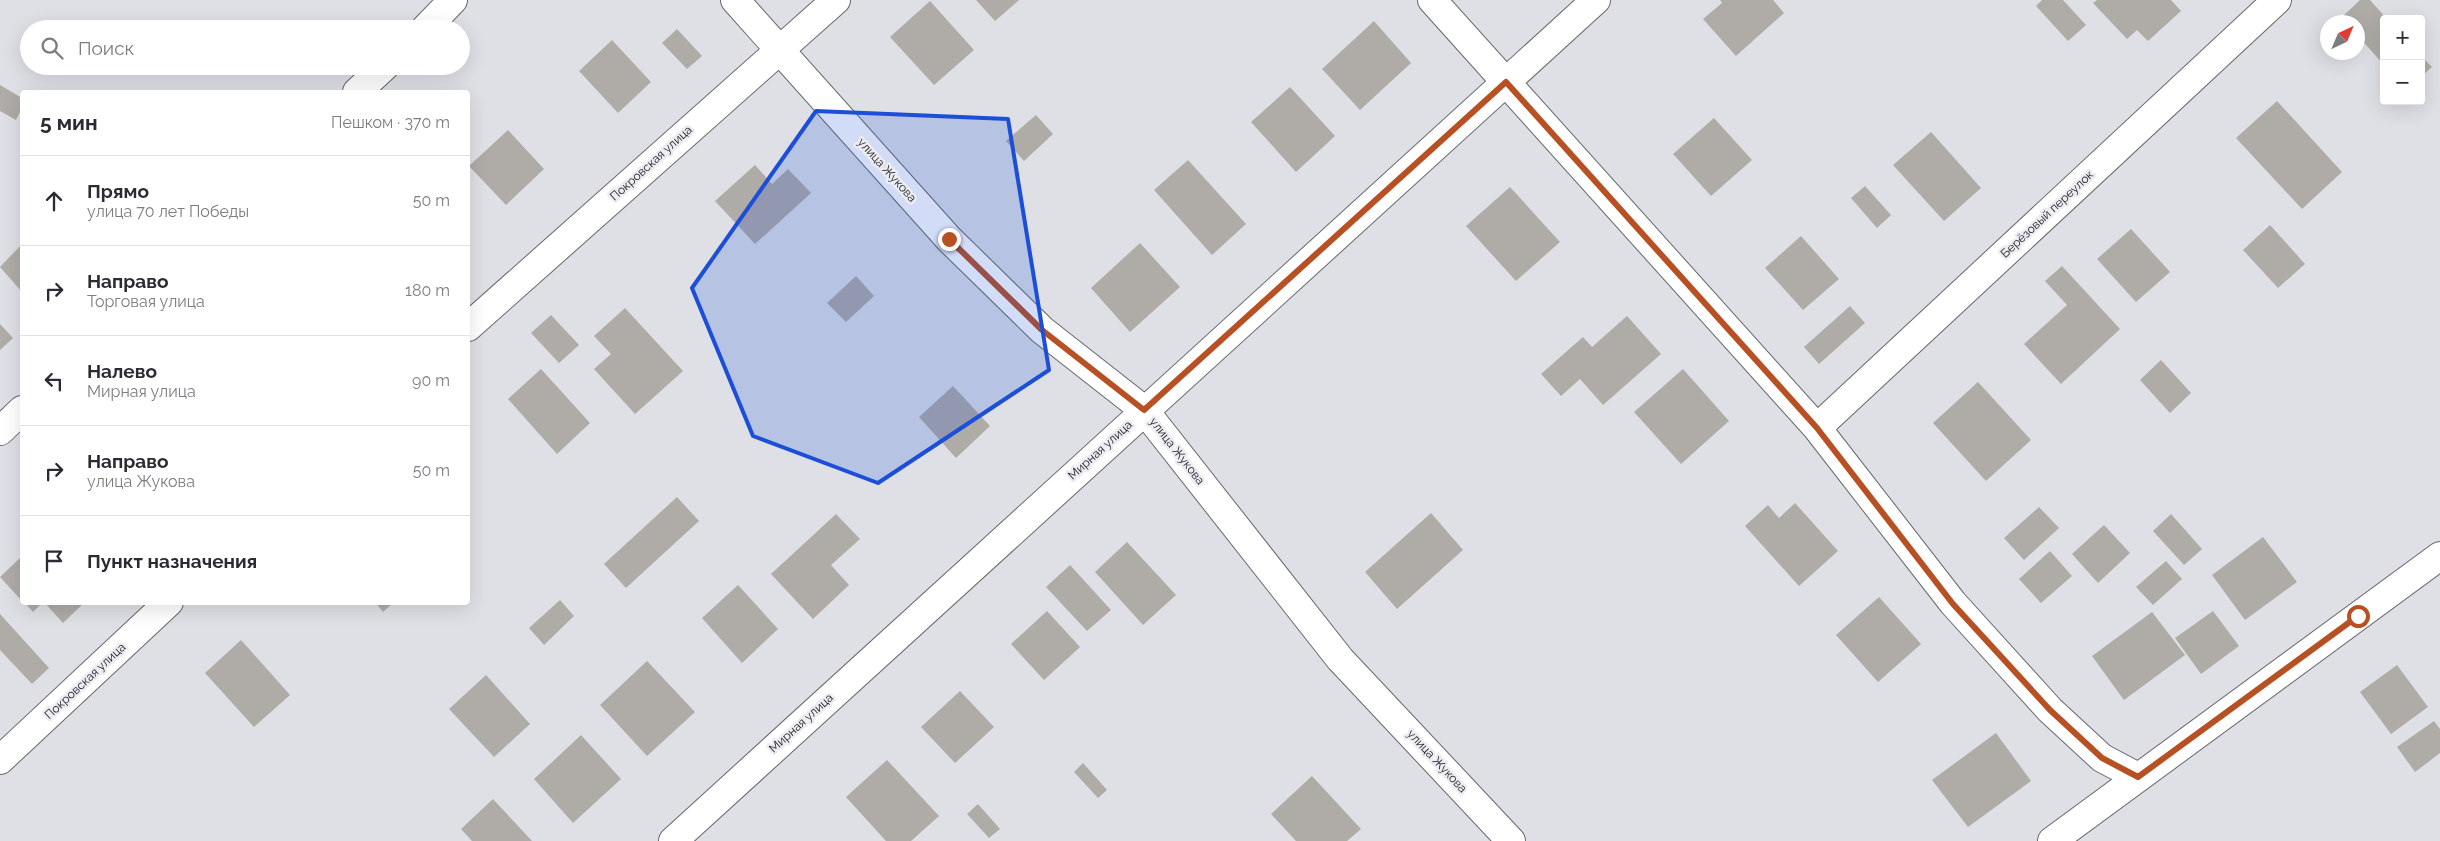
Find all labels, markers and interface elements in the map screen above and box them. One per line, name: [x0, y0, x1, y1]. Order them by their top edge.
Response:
north arrow: [2320, 15, 2365, 60]
map controls: [2380, 15, 2425, 105]
button: +: [2380, 15, 2425, 60]
search box: [20, 20, 470, 75]
icon: search: [38, 34, 66, 62]
text: Поиск: [78, 37, 134, 59]
button: −: [2380, 60, 2425, 105]
text: 5 мин: [40, 110, 98, 135]
text: Пешком · 370 m: [331, 113, 450, 132]
street label: Покровская улица: [607, 123, 695, 203]
street label: улица Жукова: [855, 135, 919, 205]
street label: Берёзовый переулок: [1998, 167, 2096, 261]
text: Прямо: [87, 180, 149, 202]
icon: ahead: [40, 187, 68, 215]
text: 50 m: [413, 191, 450, 210]
text: улица 70 лет Победы: [87, 202, 249, 221]
route end: [938, 228, 961, 251]
text: Направо: [87, 270, 168, 292]
icon: right: [40, 277, 68, 305]
text: 180 m: [405, 281, 450, 300]
text: Торговая улица: [87, 292, 205, 311]
text: Налево: [87, 360, 157, 382]
icon: left: [40, 367, 68, 395]
text: 90 m: [412, 371, 450, 390]
text: Мирная улица: [87, 382, 196, 401]
street label: улица Жукова: [1147, 415, 1207, 487]
street label: Мирная улица: [1065, 418, 1135, 482]
text: Направо: [87, 450, 168, 472]
icon: right: [40, 457, 68, 485]
text: 50 m: [413, 461, 450, 480]
text: улица Жукова: [87, 472, 195, 491]
icon: arrive: [40, 547, 68, 575]
text: Пункт назначения: [87, 550, 257, 572]
route start: [2347, 605, 2370, 628]
street label: Покровская улица: [42, 640, 128, 722]
street label: Мирная улица: [766, 691, 836, 755]
street label: улица Жукова: [1404, 727, 1470, 795]

